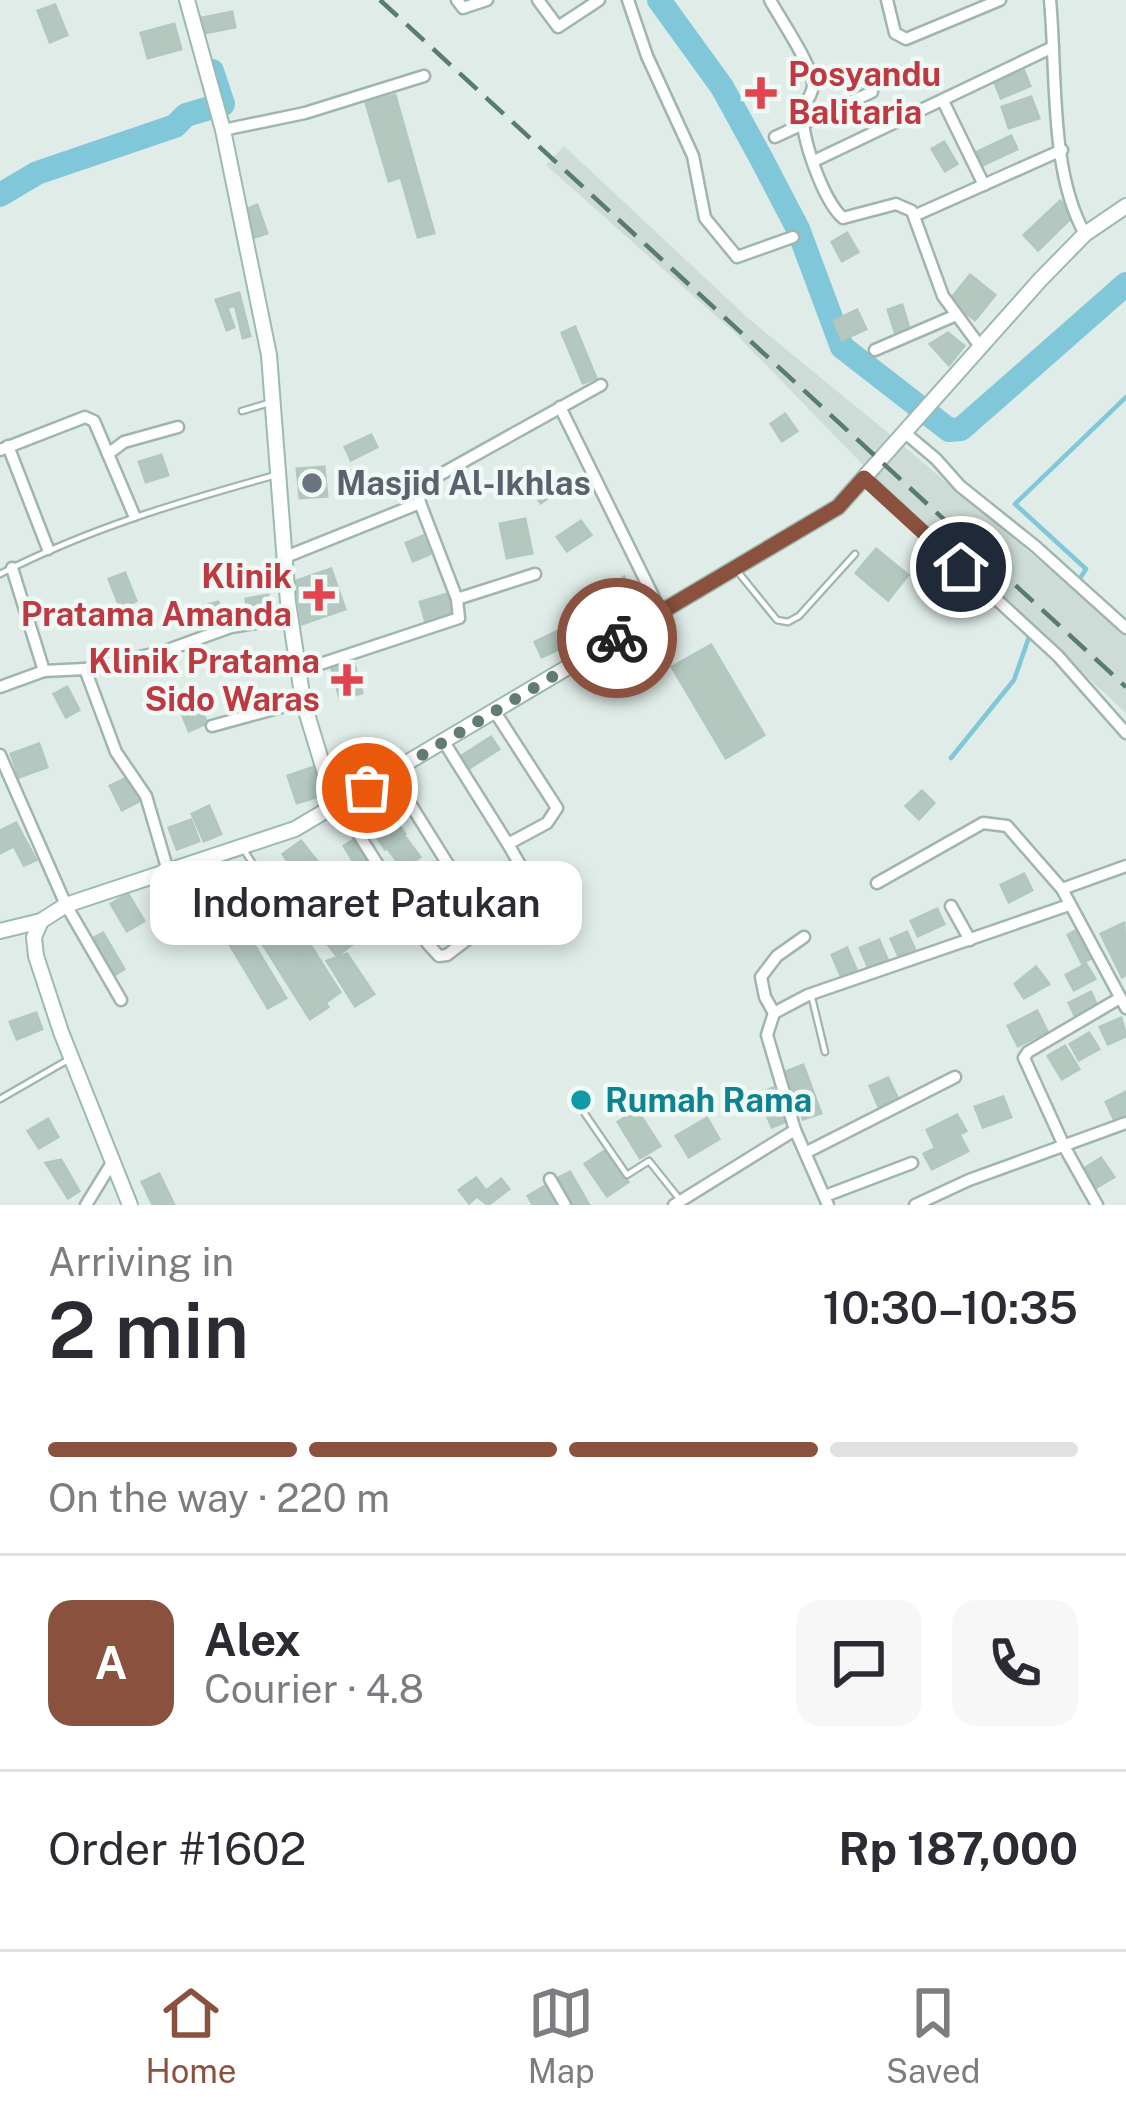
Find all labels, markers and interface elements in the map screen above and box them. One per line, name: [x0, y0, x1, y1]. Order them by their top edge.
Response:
place label: Posyandu Balitaria: [788, 55, 941, 131]
marker: Posyandu Balitaria: [745, 77, 777, 109]
place label: Masjid Al-Ikhlas: [336, 464, 591, 502]
marker: Masjid Al-Ikhlas: [299, 470, 325, 496]
pin: [910, 516, 1012, 618]
icon: home: [928, 534, 994, 600]
place label: Klinik Pratama Amanda: [21, 557, 292, 633]
courier: [557, 578, 677, 698]
marker: Klinik Pratama Amanda: [303, 579, 335, 611]
icon: bike: [584, 605, 650, 671]
place label: Klinik Pratama Sido Waras: [88, 642, 320, 718]
marker: Klinik Pratama Sido Waras: [331, 664, 363, 696]
pin: [316, 737, 418, 839]
icon: bag: [334, 755, 400, 821]
callout: Indomaret Patukan: [151, 860, 583, 944]
text: Indomaret Patukan: [191, 880, 541, 926]
place label: Rumah Rama: [605, 1081, 812, 1119]
marker: Rumah Rama: [568, 1087, 594, 1113]
text: Arriving in: [48, 1239, 234, 1285]
text: 10:30–10:35: [822, 1281, 1078, 1334]
text: 2 min: [48, 1284, 249, 1376]
text: On the way · 220 m: [48, 1475, 390, 1521]
button: chat: [796, 1600, 922, 1726]
button: phone: [952, 1600, 1078, 1726]
text: Alex: [204, 1613, 301, 1666]
text: A: [95, 1636, 127, 1689]
text: Courier · 4.8: [204, 1666, 424, 1712]
text: Order #1602: [48, 1822, 306, 1875]
text: Rp 187,000: [839, 1822, 1078, 1875]
tab: Home: [146, 1980, 237, 2090]
tab: Map: [528, 1980, 595, 2090]
tab: Saved: [886, 1980, 980, 2090]

